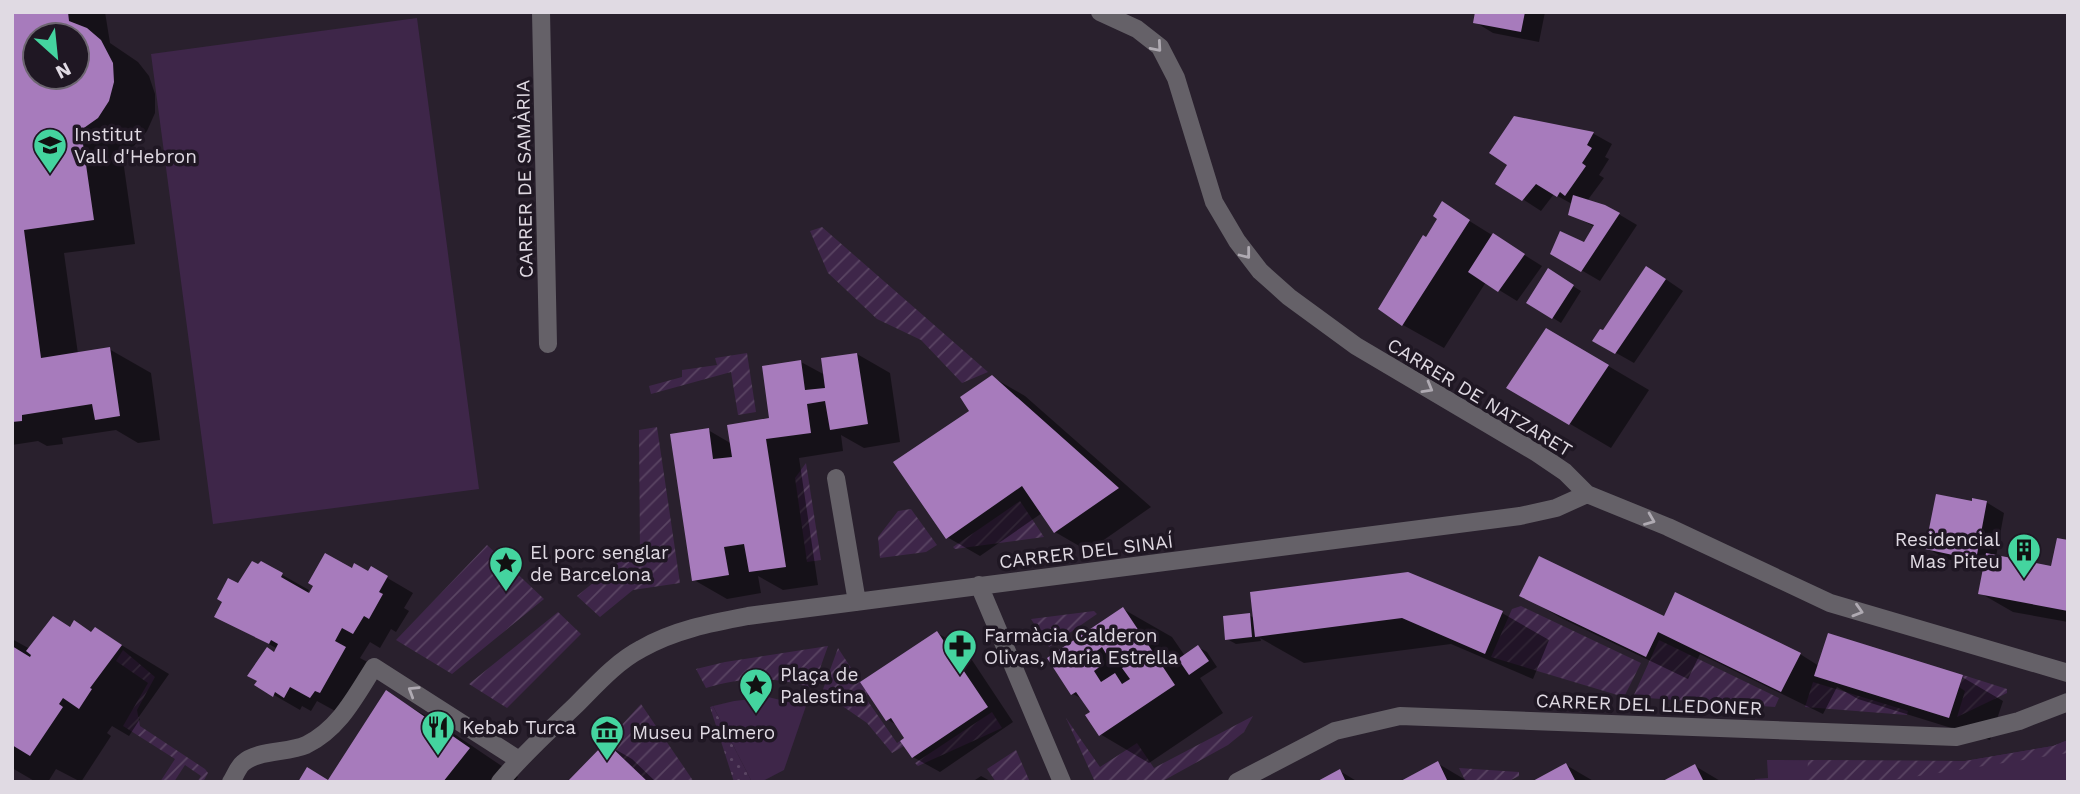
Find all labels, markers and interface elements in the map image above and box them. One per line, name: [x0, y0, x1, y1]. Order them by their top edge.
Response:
north arrow: [21, 21, 91, 91]
one-way arrow: [1149, 39, 1161, 52]
text: N: [52, 57, 75, 84]
street label: CARRER DE SAMÀRIA: [511, 79, 538, 278]
place label: Institut Vall d'Hebron: [74, 123, 197, 168]
school or university icon: Institut Vall d'Hebron: [31, 126, 69, 175]
one-way arrow: [1238, 246, 1251, 258]
street label: CARRER DE NATZARET: [1383, 333, 1576, 462]
one-way arrow: [1420, 380, 1433, 393]
one-way arrow: [1644, 511, 1656, 525]
place label: Residencial Mas Piteu: [1895, 528, 2000, 573]
street label: CARRER DEL SINAÍ: [998, 529, 1175, 574]
building icon: Residencial Mas Piteu: [2005, 531, 2043, 580]
place label: El porc senglar de Barcelona: [530, 541, 669, 586]
place icon: El porc senglar de Barcelona: [487, 544, 525, 593]
one-way arrow: [1852, 603, 1864, 618]
place label: Farmàcia Calderon Olivas, Maria Estrella: [984, 624, 1179, 669]
pharmacy icon: Farmàcia Calderon Olivas, Maria Estrella: [941, 627, 979, 676]
place label: Plaça de Palestina: [780, 663, 865, 708]
place icon: Plaça de Palestina: [737, 666, 775, 715]
one-way arrow: [407, 687, 420, 700]
street label: CARRER DEL LLEDONER: [1535, 689, 1763, 720]
restaurant icon: Kebab Turca: [419, 708, 457, 757]
museum icon: Museu Palmero: [588, 713, 626, 762]
place label: Kebab Turca: [462, 716, 576, 739]
place label: Museu Palmero: [632, 721, 775, 744]

